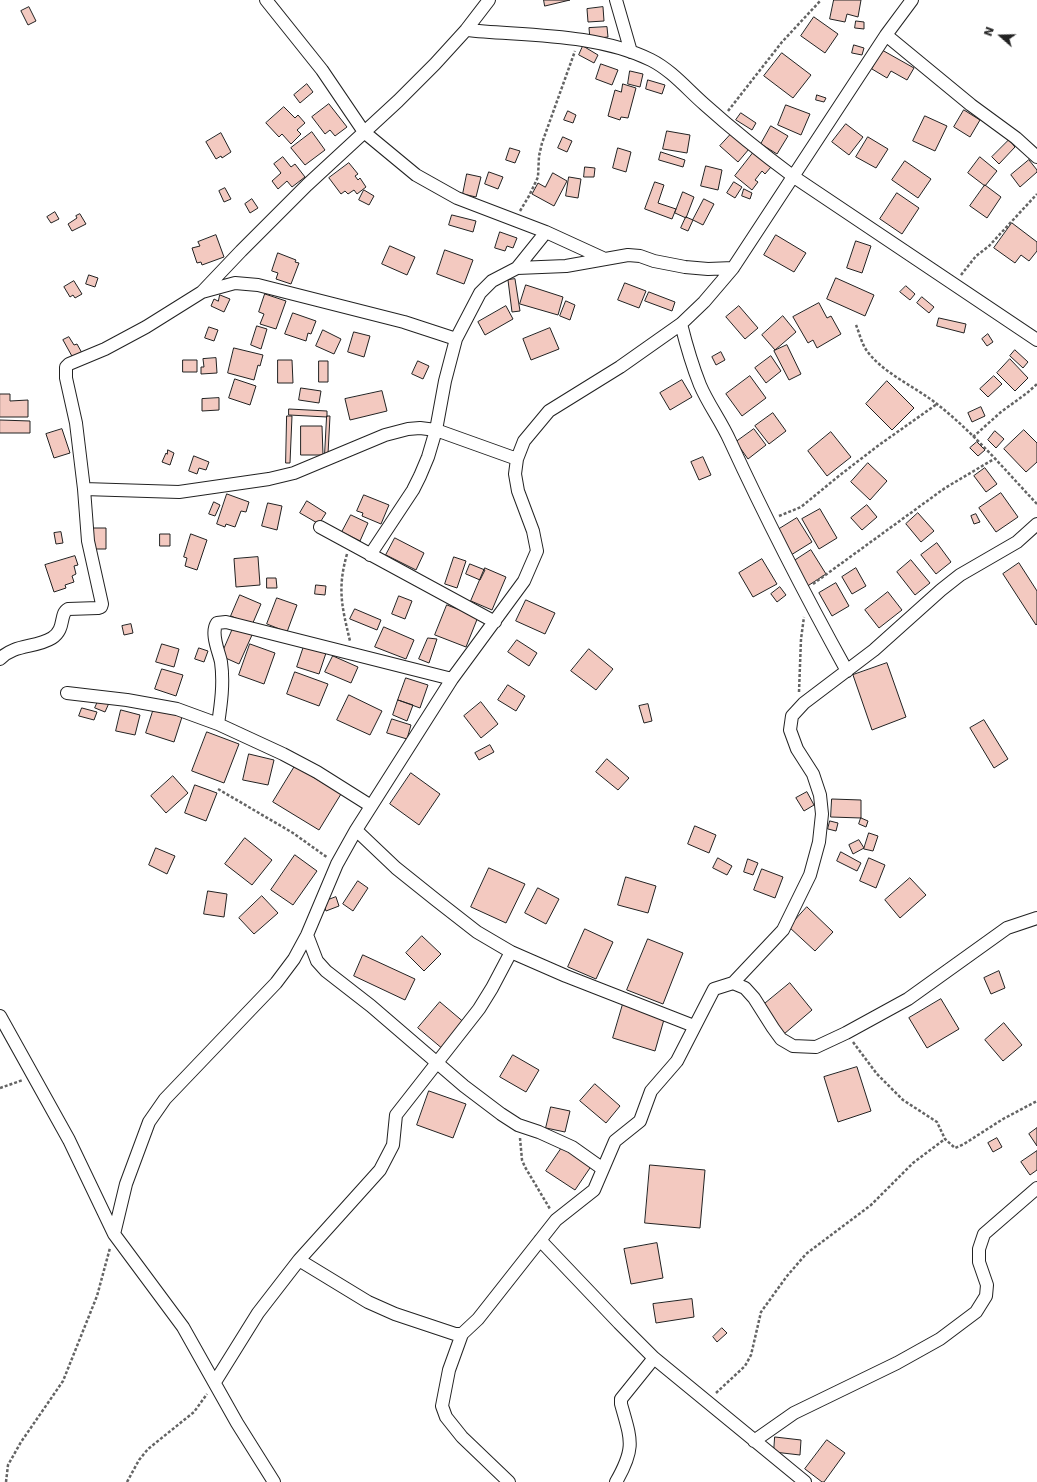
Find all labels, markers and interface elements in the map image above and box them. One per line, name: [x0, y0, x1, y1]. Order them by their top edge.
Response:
north arrow: [981, 16, 1021, 56]
text: N: [982, 25, 997, 38]

